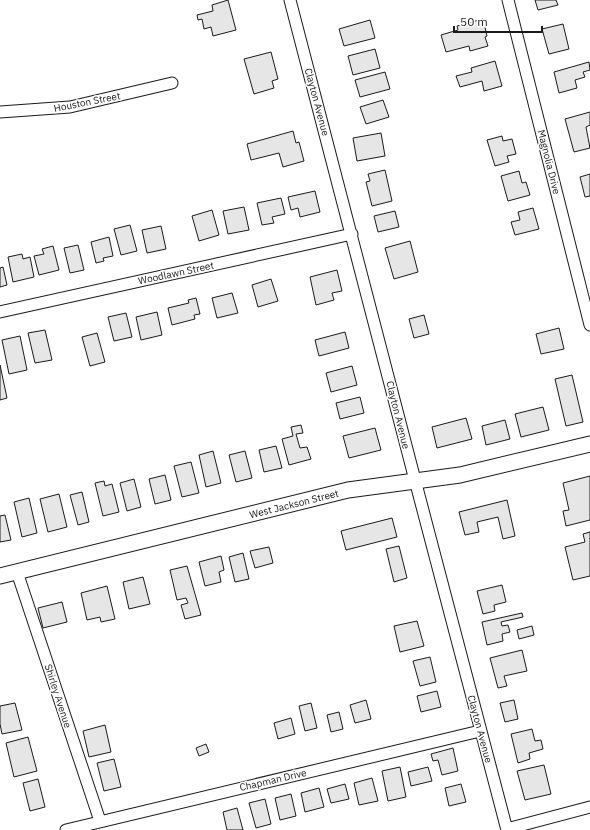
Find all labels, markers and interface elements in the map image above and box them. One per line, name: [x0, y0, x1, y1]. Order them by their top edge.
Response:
scale bar: [454, 8, 542, 34]
text: 50 m: [460, 14, 488, 29]
street label: Clayton Avenue: [302, 67, 332, 138]
street label: Houston Street: [53, 89, 122, 115]
street label: Magnolia Drive: [535, 128, 563, 196]
street label: Woodlawn Street: [137, 259, 215, 287]
street label: Clayton Avenue: [383, 380, 413, 451]
street label: West Jackson Street: [248, 487, 340, 521]
street label: Shirley Avenue: [42, 662, 75, 730]
street label: Clayton Avenue: [465, 694, 495, 765]
street label: Chapman Drive: [238, 766, 308, 794]

